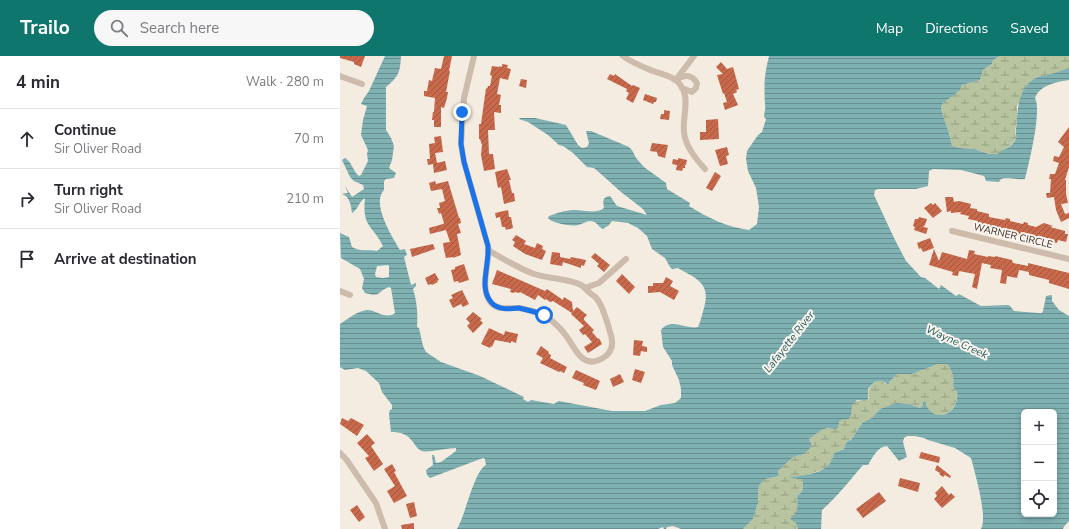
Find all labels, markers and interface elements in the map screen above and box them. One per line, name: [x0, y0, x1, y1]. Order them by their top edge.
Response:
search box: [94, 10, 374, 46]
text: Trailo: [20, 15, 70, 41]
icon: search: [108, 17, 130, 39]
text: Search here: [140, 18, 219, 38]
text: Map: [876, 19, 903, 38]
text: Directions: [925, 19, 988, 38]
text: Saved: [1010, 19, 1049, 38]
text: 4 min: [16, 71, 60, 94]
text: Walk · 280 m: [246, 73, 324, 91]
route end: [453, 103, 471, 121]
text: Continue: [54, 120, 116, 140]
icon: ahead: [16, 128, 38, 150]
text: 70 m: [294, 130, 324, 148]
text: Sir Oliver Road: [54, 140, 142, 158]
text: Turn right: [54, 180, 123, 200]
icon: right: [16, 188, 38, 210]
text: 210 m: [286, 190, 324, 208]
text: Sir Oliver Road: [54, 200, 142, 218]
street label: WARNER CIRCLE: [972, 220, 1054, 252]
icon: arrive: [16, 248, 38, 270]
text: Arrive at destination: [54, 249, 197, 269]
route start: [535, 306, 553, 324]
water label: Lafayette River: [760, 307, 818, 376]
water label: Wayne Creek: [924, 322, 991, 363]
map controls: [1021, 409, 1057, 517]
button: +: [1021, 409, 1057, 445]
button: −: [1021, 445, 1057, 481]
button: locate: [1021, 481, 1057, 517]

